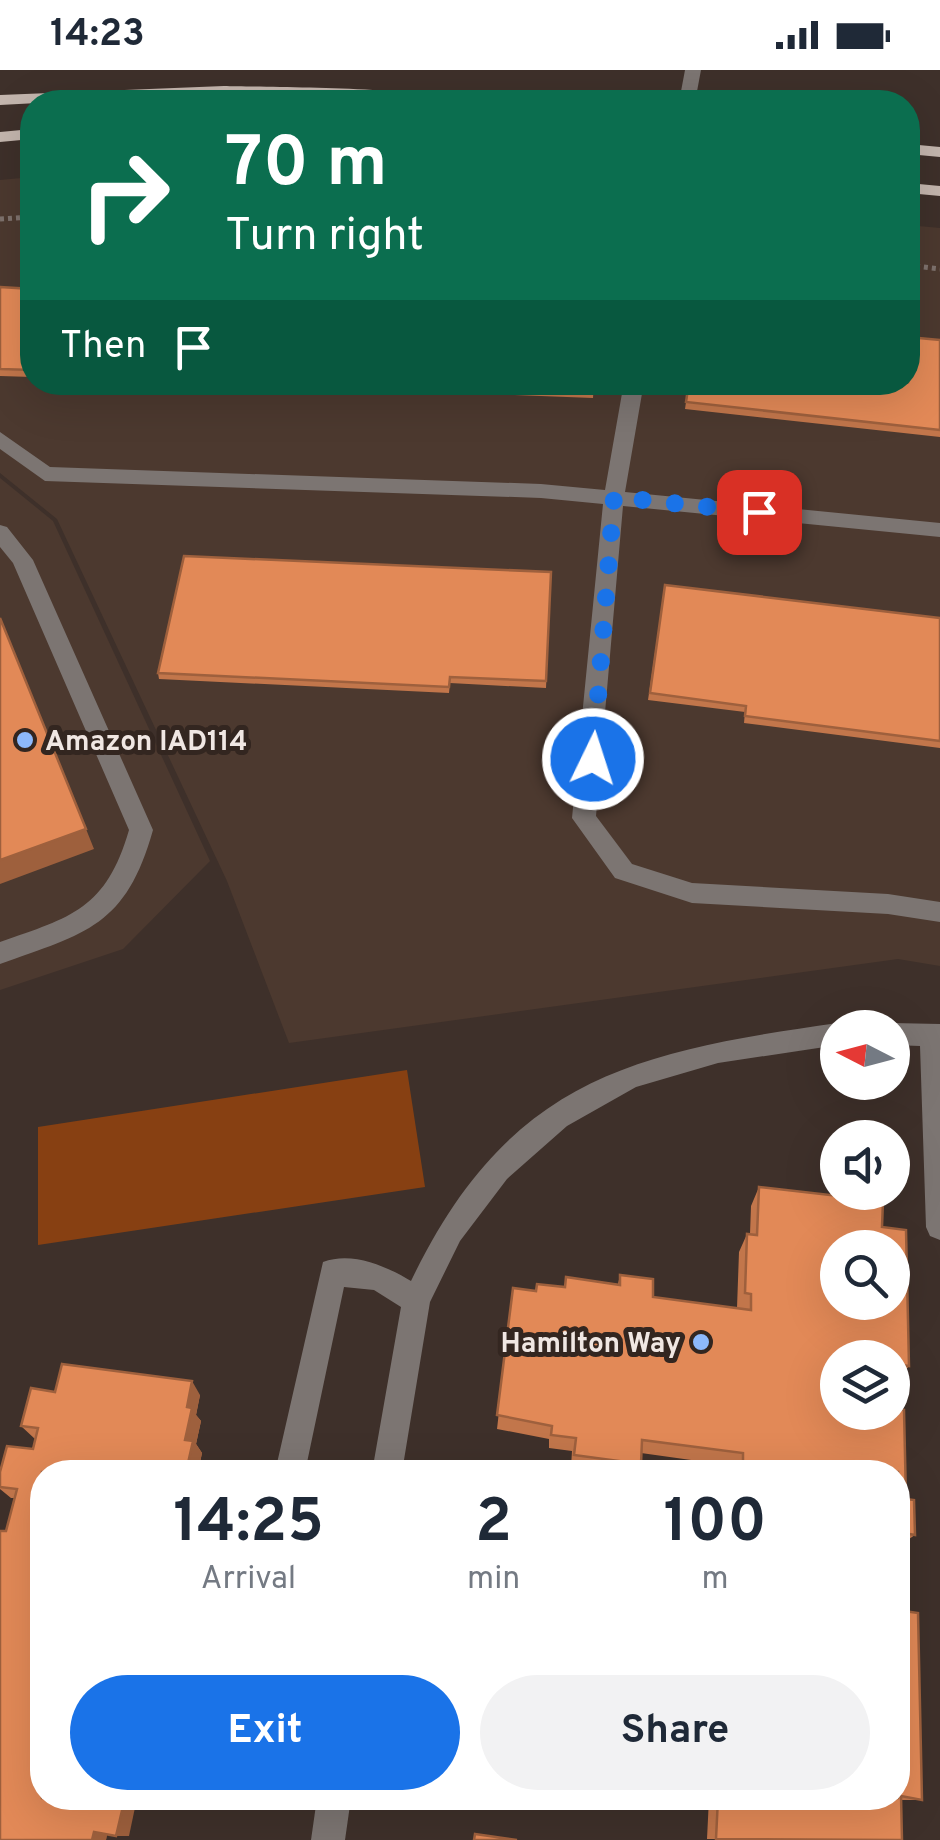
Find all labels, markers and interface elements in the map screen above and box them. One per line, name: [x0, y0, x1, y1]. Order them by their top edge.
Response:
text: 14:23: [50, 11, 145, 60]
text: 70 m: [225, 122, 388, 211]
icon: right: [60, 130, 190, 260]
text: Turn right: [225, 209, 424, 266]
icon: arrive: [166, 320, 221, 375]
text: Then: [60, 323, 146, 372]
pin: [717, 470, 802, 555]
icon: arrive: [732, 485, 787, 540]
position arrow: [541, 707, 645, 811]
place label: Amazon IAD114: [45, 725, 247, 761]
marker: Amazon IAD114: [14, 729, 36, 751]
north arrow: [820, 1010, 910, 1100]
map controls: [820, 1010, 910, 1430]
button: sound: [820, 1120, 910, 1210]
button: search: [820, 1230, 910, 1320]
place label: Hamilton Way: [501, 1327, 681, 1363]
marker: Hamilton Way: [690, 1331, 712, 1353]
button: layers: [820, 1340, 910, 1430]
text: 14:25: [173, 1487, 324, 1563]
text: 2: [475, 1487, 512, 1563]
text: 100: [664, 1487, 767, 1563]
text: Arrival: [201, 1560, 296, 1600]
text: min: [467, 1560, 520, 1600]
text: m: [702, 1560, 729, 1600]
button: Exit: [70, 1675, 460, 1790]
button: Share: [480, 1675, 870, 1790]

